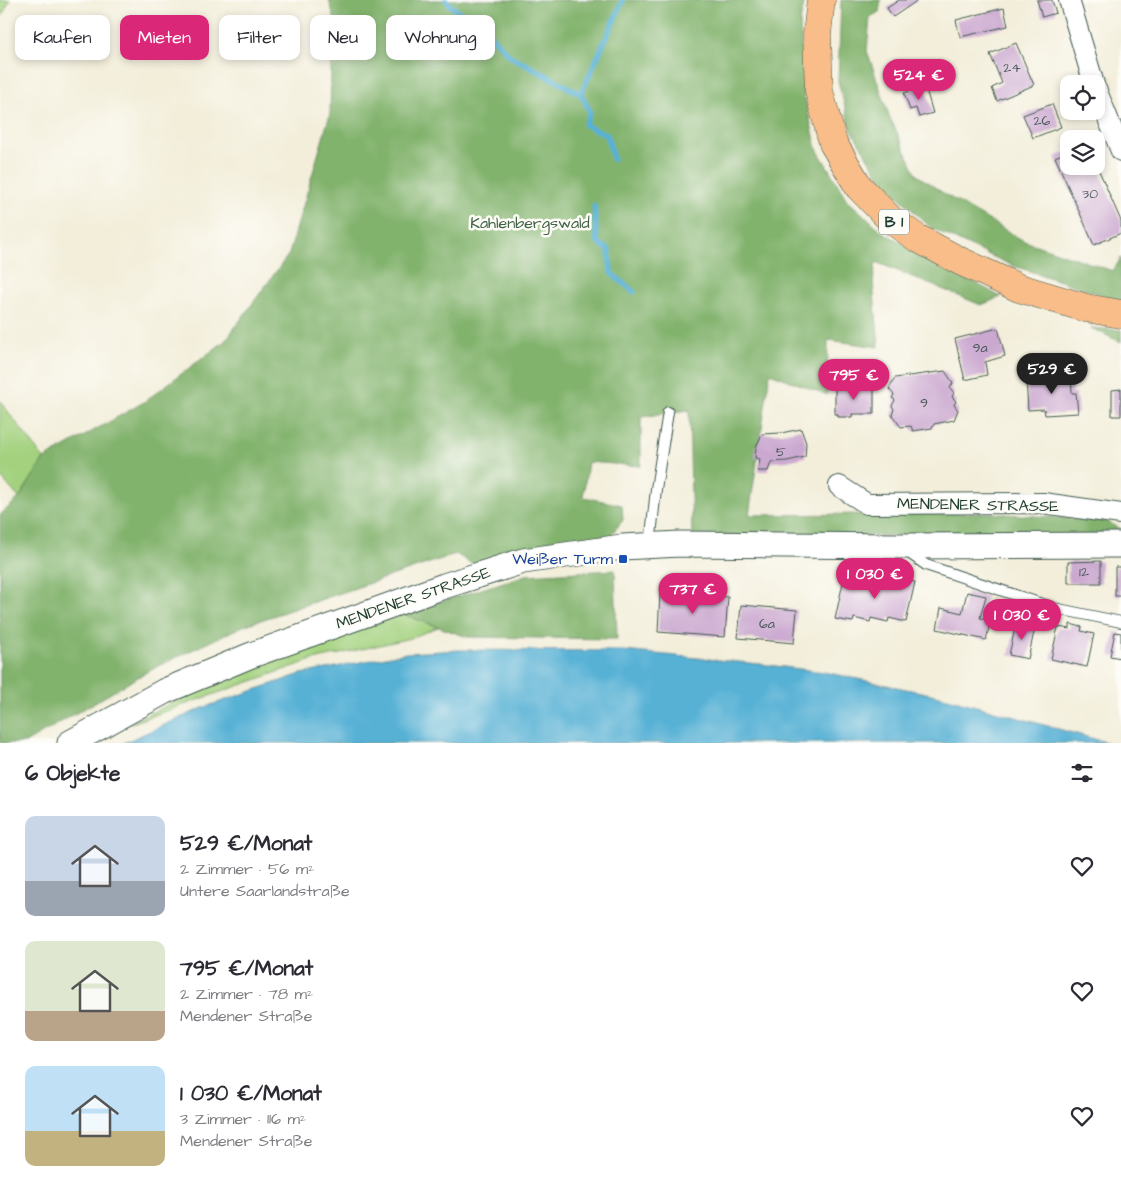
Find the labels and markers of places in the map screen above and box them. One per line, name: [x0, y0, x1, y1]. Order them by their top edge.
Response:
pin: 524 €: [884, 58, 954, 101]
pin: 529 €: [1017, 352, 1087, 395]
pin: 795 €: [819, 358, 889, 401]
place label: Weißer Turm: [512, 548, 614, 570]
marker: Weißer Turm: [617, 553, 629, 565]
pin: 1 030 €: [829, 558, 921, 600]
pin: 737 €: [658, 572, 728, 615]
pin: 1 030 €: [976, 598, 1068, 641]

